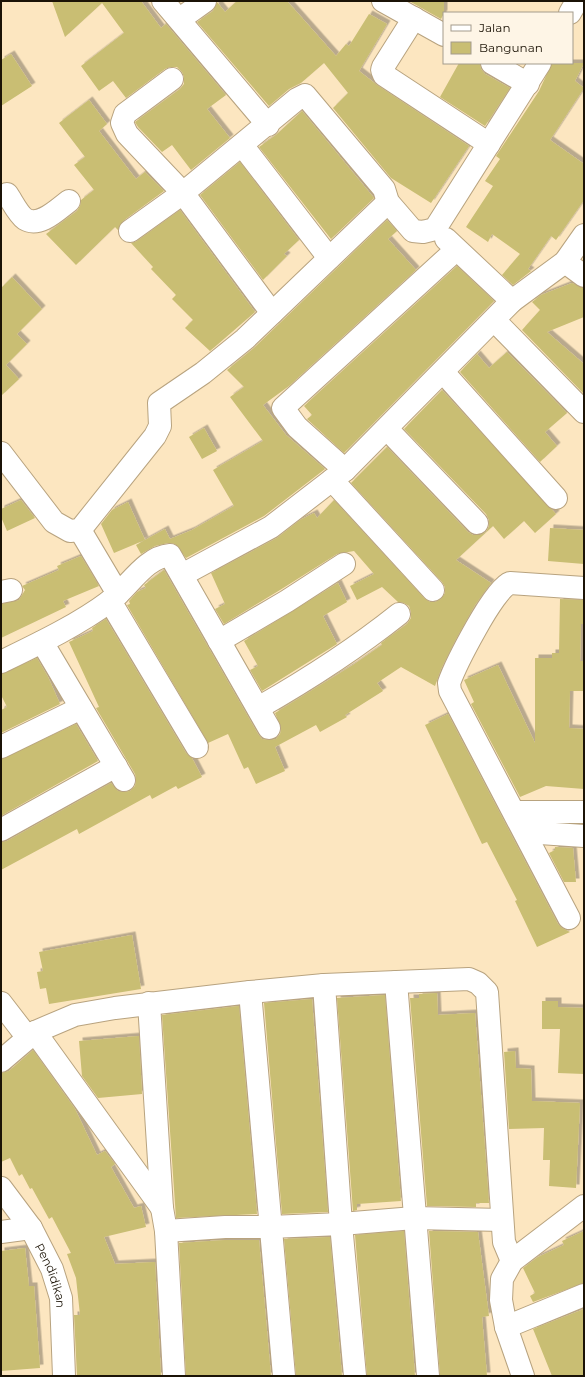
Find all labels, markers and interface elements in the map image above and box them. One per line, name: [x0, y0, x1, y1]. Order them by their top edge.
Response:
legend: [443, 12, 573, 64]
text: Jalan: [478, 20, 511, 35]
text: Bangunan: [479, 40, 543, 55]
street label: Pendidikan: [32, 1240, 69, 1308]

